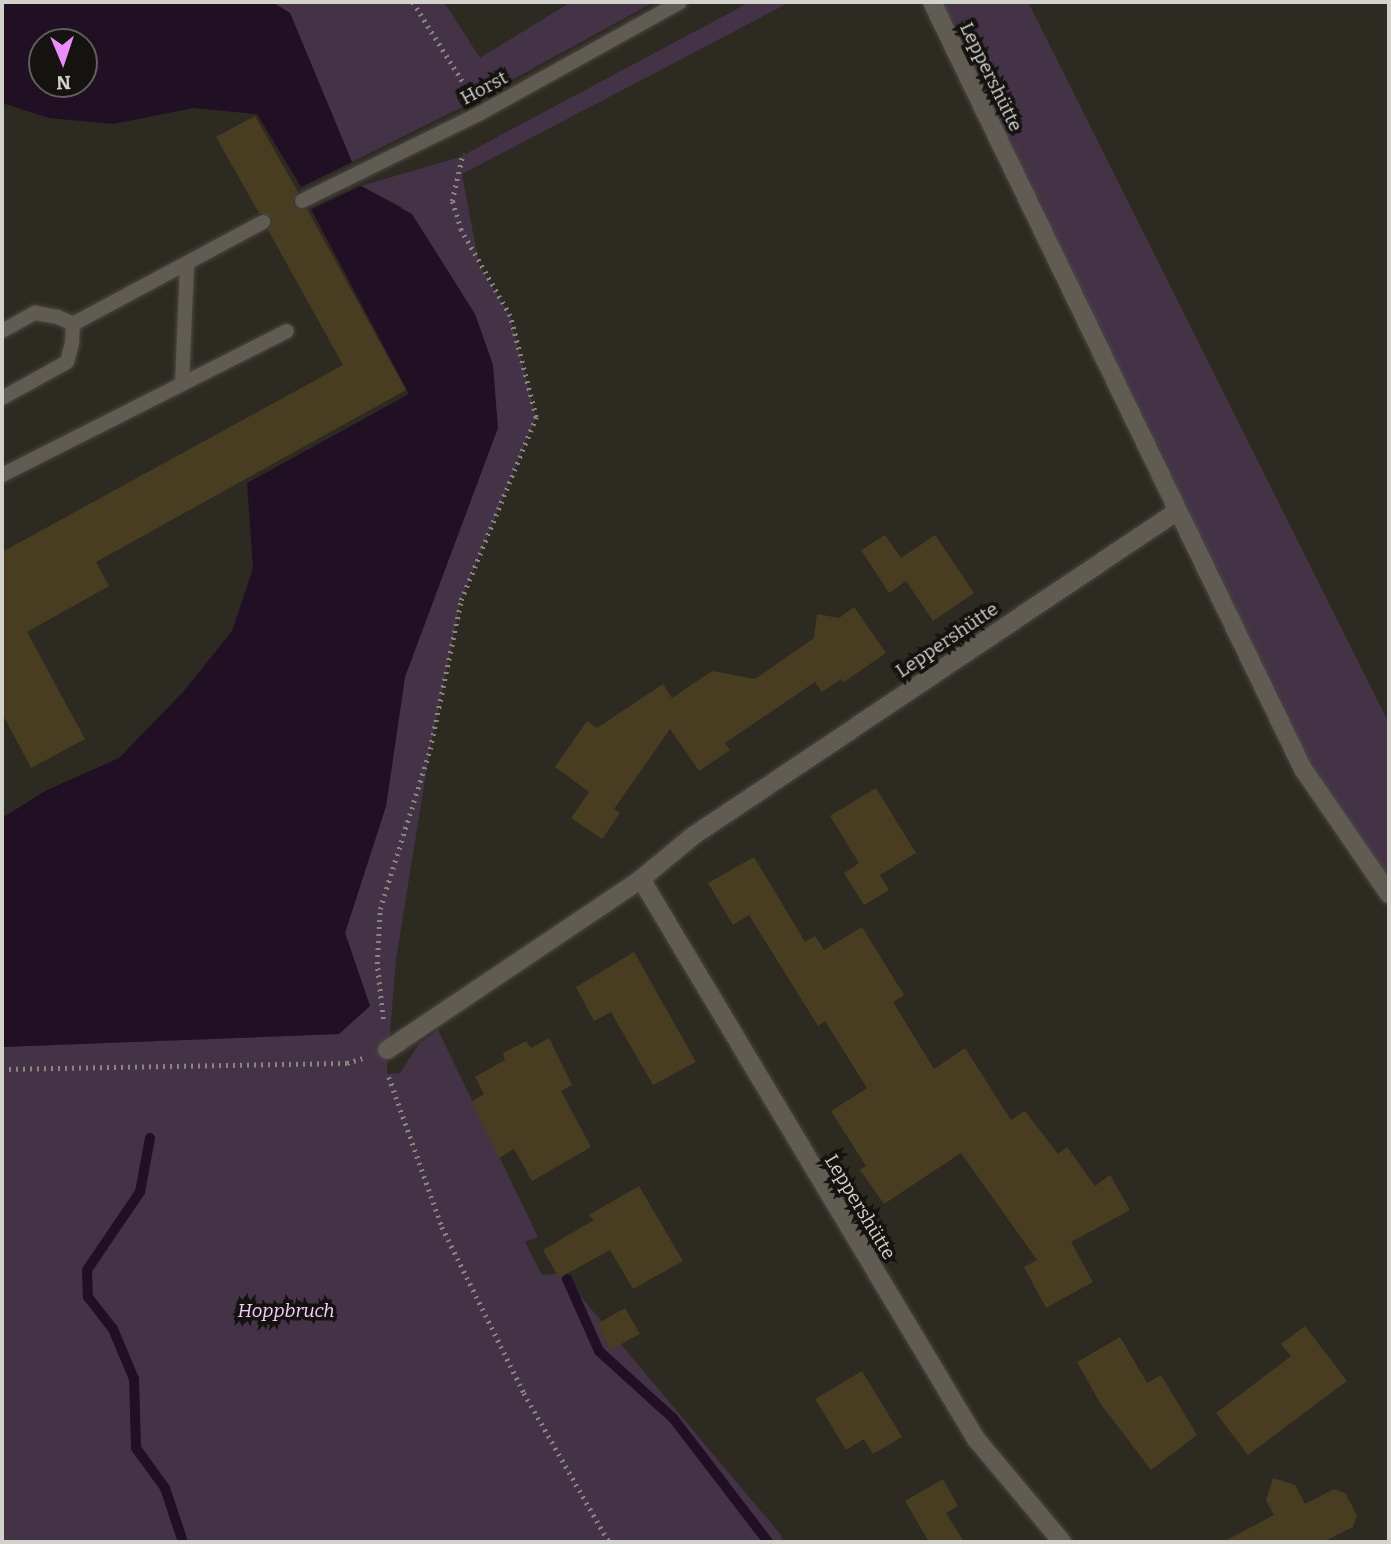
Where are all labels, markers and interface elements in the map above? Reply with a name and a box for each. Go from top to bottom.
street label: Leppershütte [955,19,1027,135]
north arrow [28,28,98,98]
street label: Horst [457,66,511,110]
text: N [56,71,71,94]
street label: Leppershütte [892,597,1002,683]
street label: Leppershütte [820,1150,900,1264]
park label: Hoppbruch [237,1300,335,1322]

